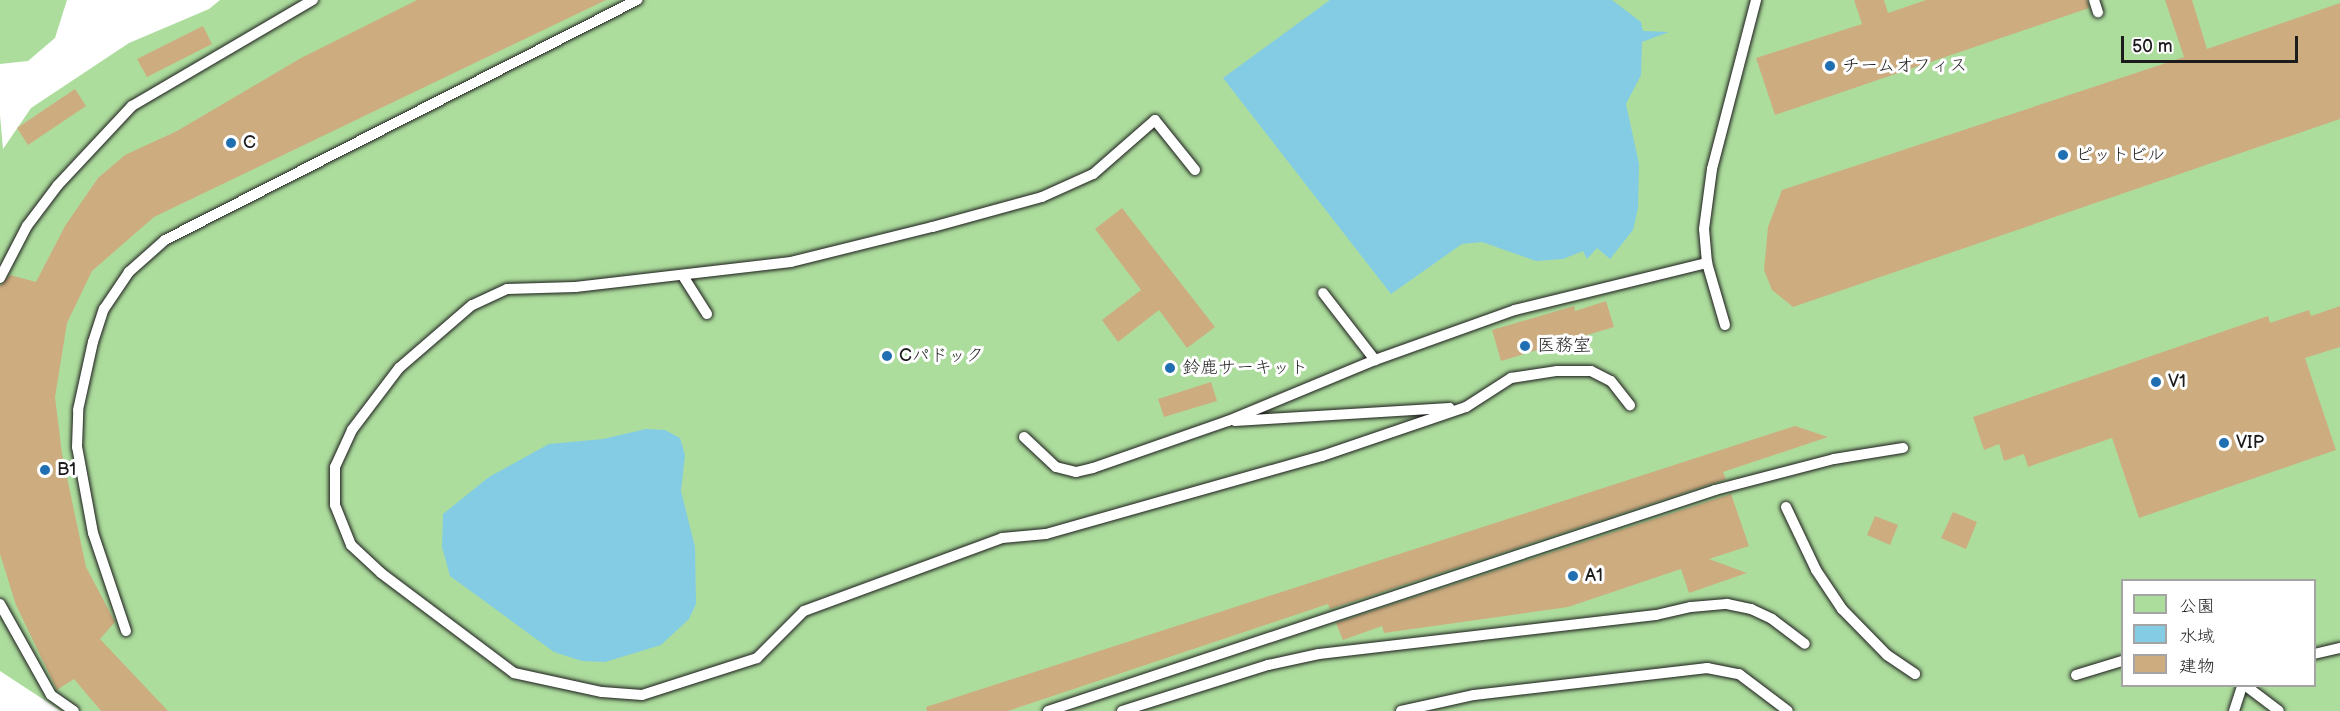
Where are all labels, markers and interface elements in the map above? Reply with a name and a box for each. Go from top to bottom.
scale bar [2124,24,2301,62]
text: 50 m [2132,36,2173,57]
place label: チームオフィス [1842,55,1968,77]
marker: チームオフィス [1823,59,1837,73]
place label: C [243,132,256,154]
marker: C [224,136,238,150]
place label: ピットビル [2075,144,2165,166]
marker: ピットビル [2056,148,2070,162]
place label: 医務室 [1537,335,1591,357]
marker: 医務室 [1518,339,1532,353]
place label: Cパドック [899,345,984,367]
marker: Cパドック [880,349,894,363]
place label: 鈴鹿サーキット [1182,357,1308,379]
marker: 鈴鹿サーキット [1163,361,1177,375]
place label: V1 [2168,371,2186,393]
marker: V1 [2149,375,2163,389]
place label: VIP [2236,432,2264,454]
marker: VIP [2217,436,2231,450]
place label: B1 [57,459,76,481]
marker: B1 [38,463,52,477]
place label: A1 [1585,565,1603,587]
marker: A1 [1566,569,1580,583]
legend [2121,579,2316,687]
text: 公園 [2179,596,2215,617]
text: 水域 [2179,626,2215,647]
text: 建物 [2179,656,2215,677]

